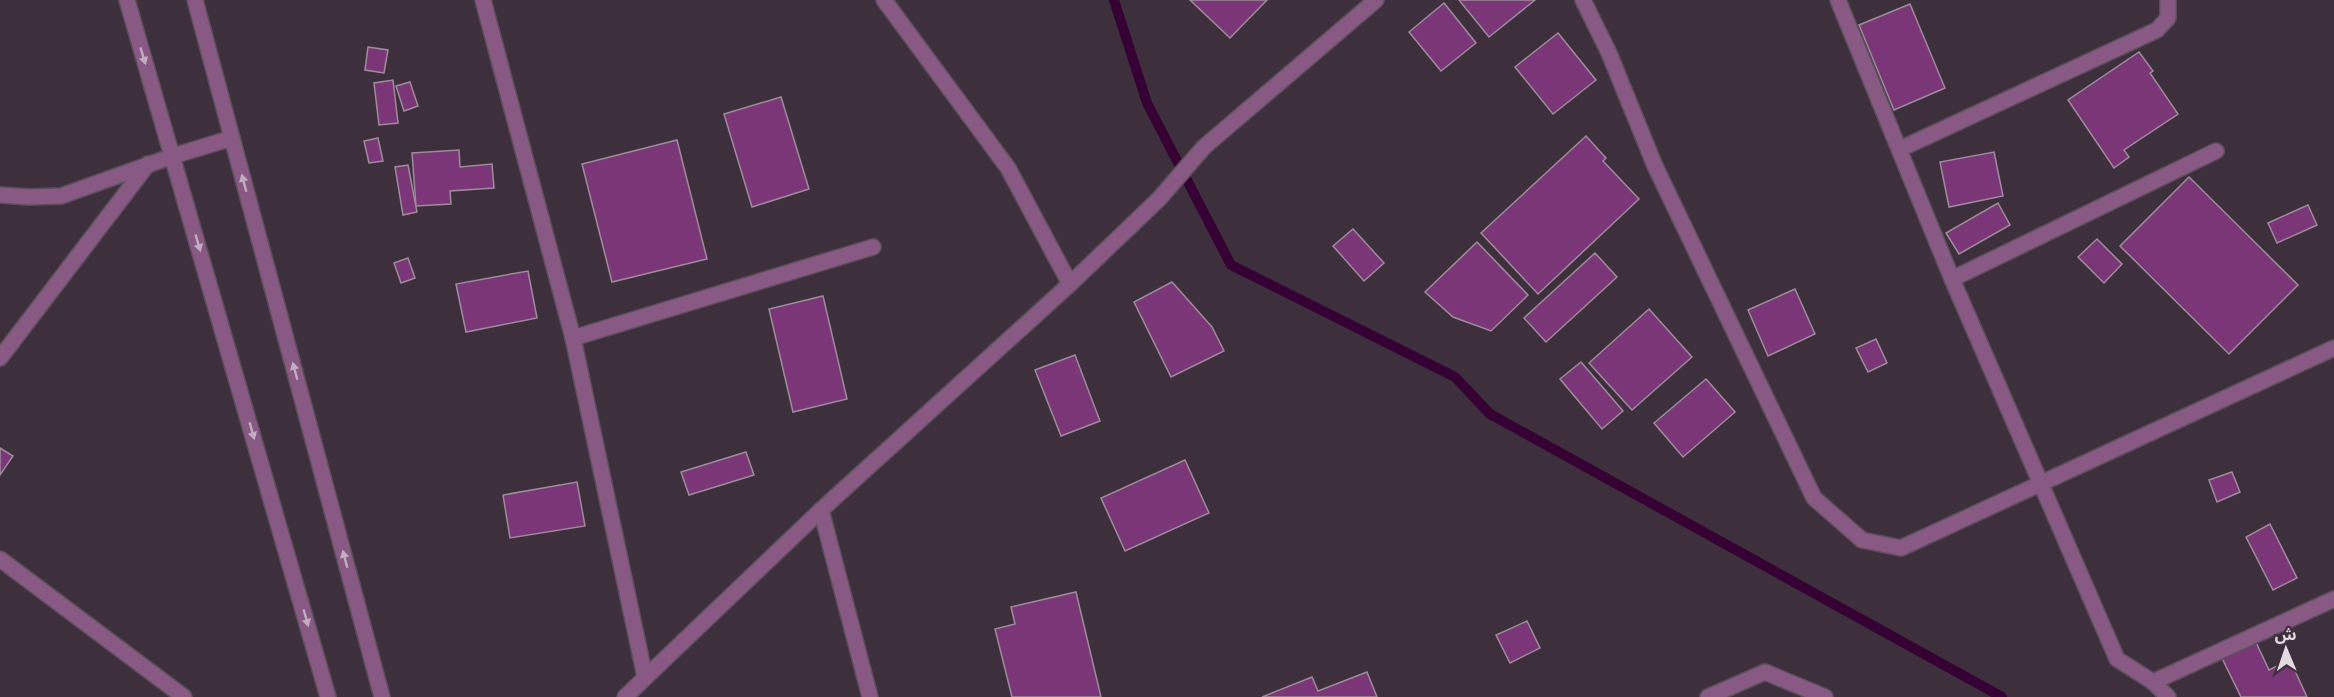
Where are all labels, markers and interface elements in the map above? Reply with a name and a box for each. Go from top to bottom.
one-way arrow [139,47,148,65]
one-way arrow [239,174,248,192]
one-way arrow [194,234,203,252]
one-way arrow [289,362,299,380]
one-way arrow [248,422,257,440]
one-way arrow [340,550,350,569]
one-way arrow [302,609,311,627]
north arrow [2256,619,2316,679]
text: ش [2274,625,2297,645]

